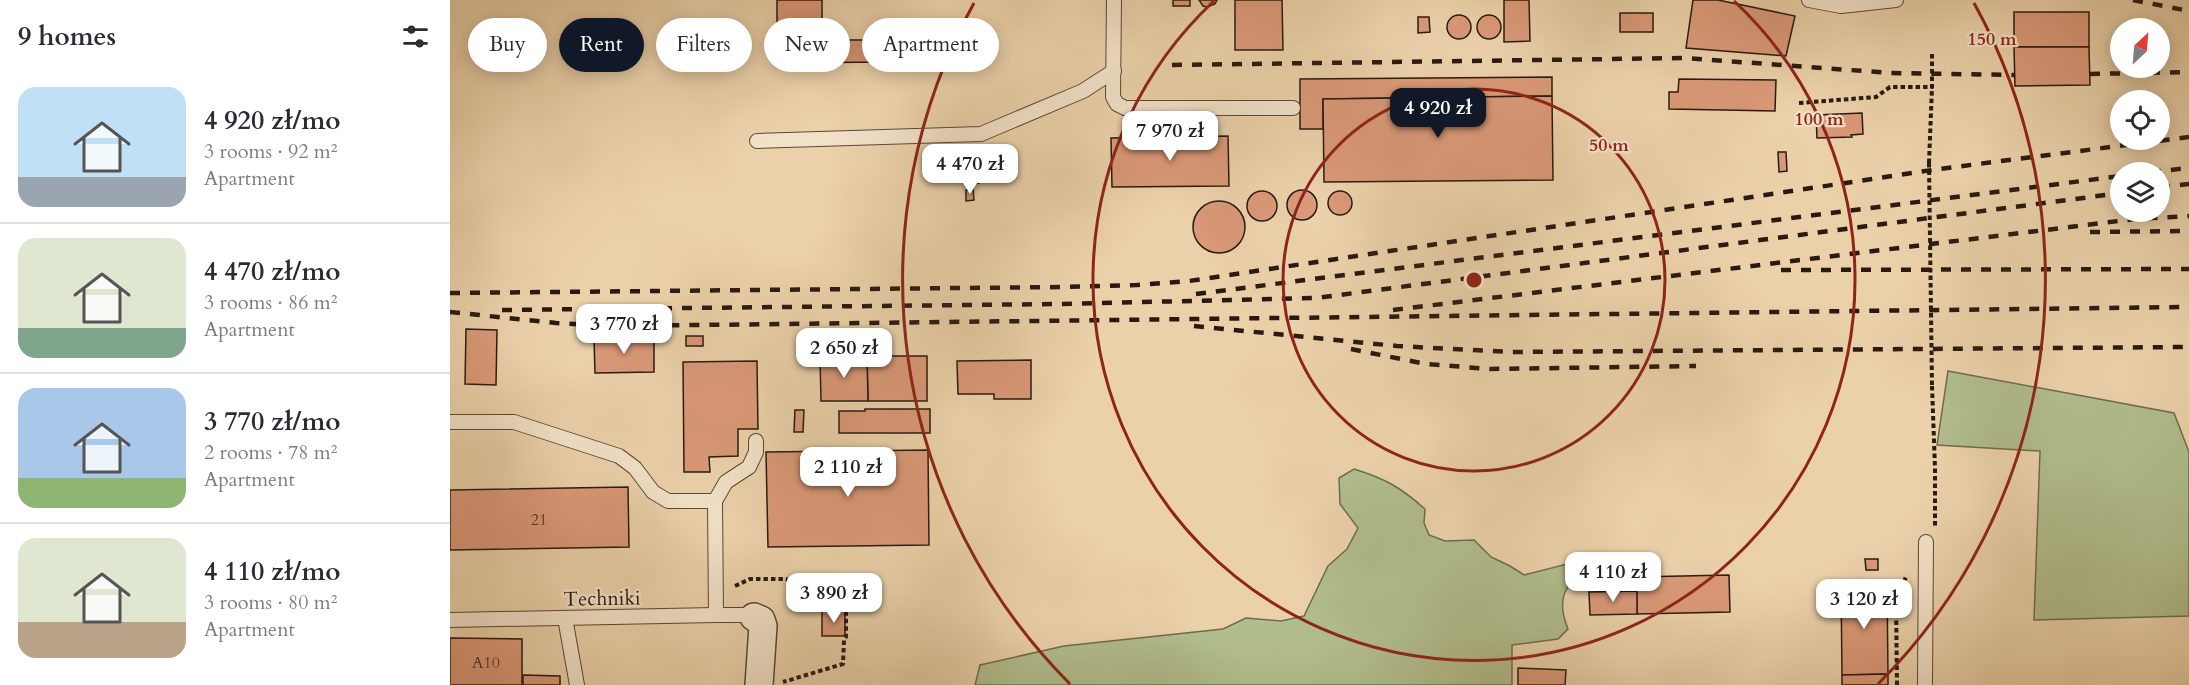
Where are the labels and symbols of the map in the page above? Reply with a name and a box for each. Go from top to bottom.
north arrow [2110,18,2170,78]
text: 150 m [1967,27,2017,52]
pin: 4 920 zł [1376,88,1500,139]
text: 100 m [1794,107,1844,132]
pin: 7 970 zł [1108,111,1232,162]
text: 50 m [1589,133,1629,158]
pin: 4 470 zł [908,144,1032,195]
centre of rings [1464,270,1484,290]
pin: 3 770 zł [562,304,686,355]
pin: 2 650 zł [782,328,906,379]
pin: 2 110 zł [786,447,910,498]
house number: 21 [531,509,547,531]
pin: 4 110 zł [1551,552,1675,603]
pin: 3 890 zł [772,573,896,624]
pin: 3 120 zł [1802,579,1926,630]
street label: Techniki [563,584,641,613]
house number: A10 [472,652,500,674]

